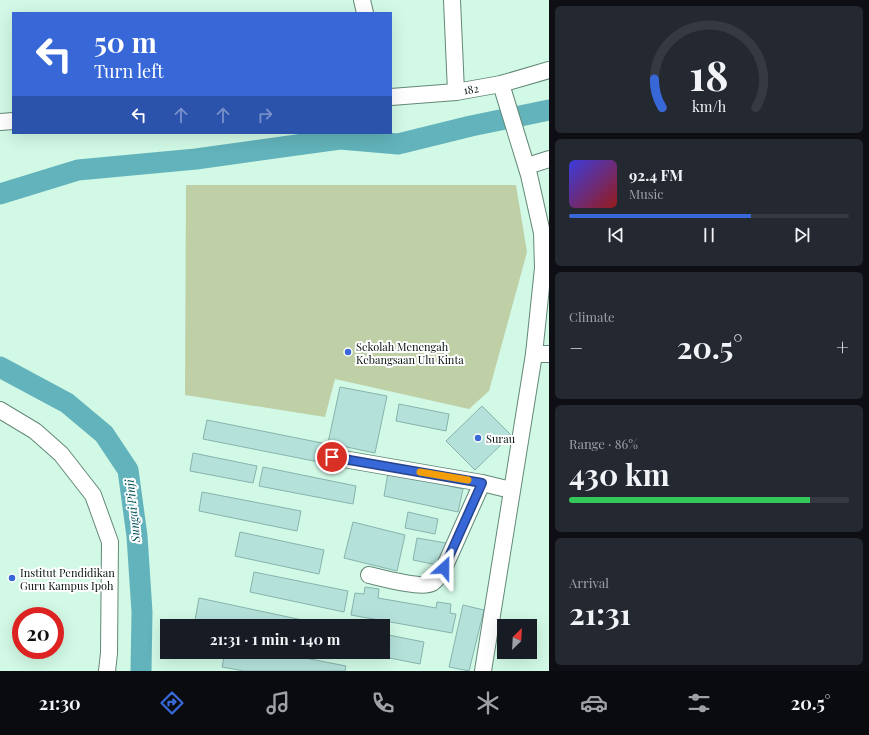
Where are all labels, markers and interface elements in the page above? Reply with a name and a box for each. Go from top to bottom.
text: 50 m [94,23,157,60]
icon: left [28,28,80,80]
text: 18 [689,45,729,100]
text: Turn left [94,59,164,83]
street label: 182 [462,80,480,98]
text: km/h [692,96,727,115]
icon: left [128,104,150,126]
icon: ahead [170,104,192,126]
icon: ahead [212,104,234,126]
icon: right [254,104,276,126]
text: 92.4 FM [629,165,683,185]
text: Music [629,185,664,202]
icon: previous [605,224,627,246]
icon: pause [698,224,720,246]
icon: next [791,224,813,246]
text: Climate [569,308,615,325]
text: 20.5° [677,327,743,367]
text: − [569,332,583,362]
text: + [836,332,849,362]
place label: Sekolah Menengah Kebangsaan Ulu Kinta [356,339,464,367]
marker: Sekolah Menengah Kebangsaan Ulu Kinta [343,347,353,357]
place label: Surau [486,431,516,446]
marker: Surau [473,433,483,443]
text: Range · 86% [569,435,638,452]
pin [315,440,349,474]
icon: arrive [321,446,343,468]
text: 430 km [569,454,670,494]
water label: Sungai Pinji [121,478,143,544]
position arrow [423,547,465,589]
place label: Institut Pendidikan Guru Kampus Ipoh [20,565,115,593]
marker: Institut Pendidikan Guru Kampus Ipoh [7,573,17,583]
text: Arrival [569,574,609,591]
text: 21:31 [569,593,631,633]
speed limit sign: 20 [12,607,64,659]
north arrow [497,619,537,659]
map controls [497,619,537,659]
text: 21:31 · 1 min · 140 m [210,629,340,649]
icon: directions [158,689,186,717]
icon: music [264,689,292,717]
icon: phone [369,689,397,717]
icon: climate [474,689,502,717]
icon: car [580,689,608,717]
icon: filters [685,689,713,717]
text: 21:30 [39,691,81,715]
text: 20.5° [791,691,830,715]

